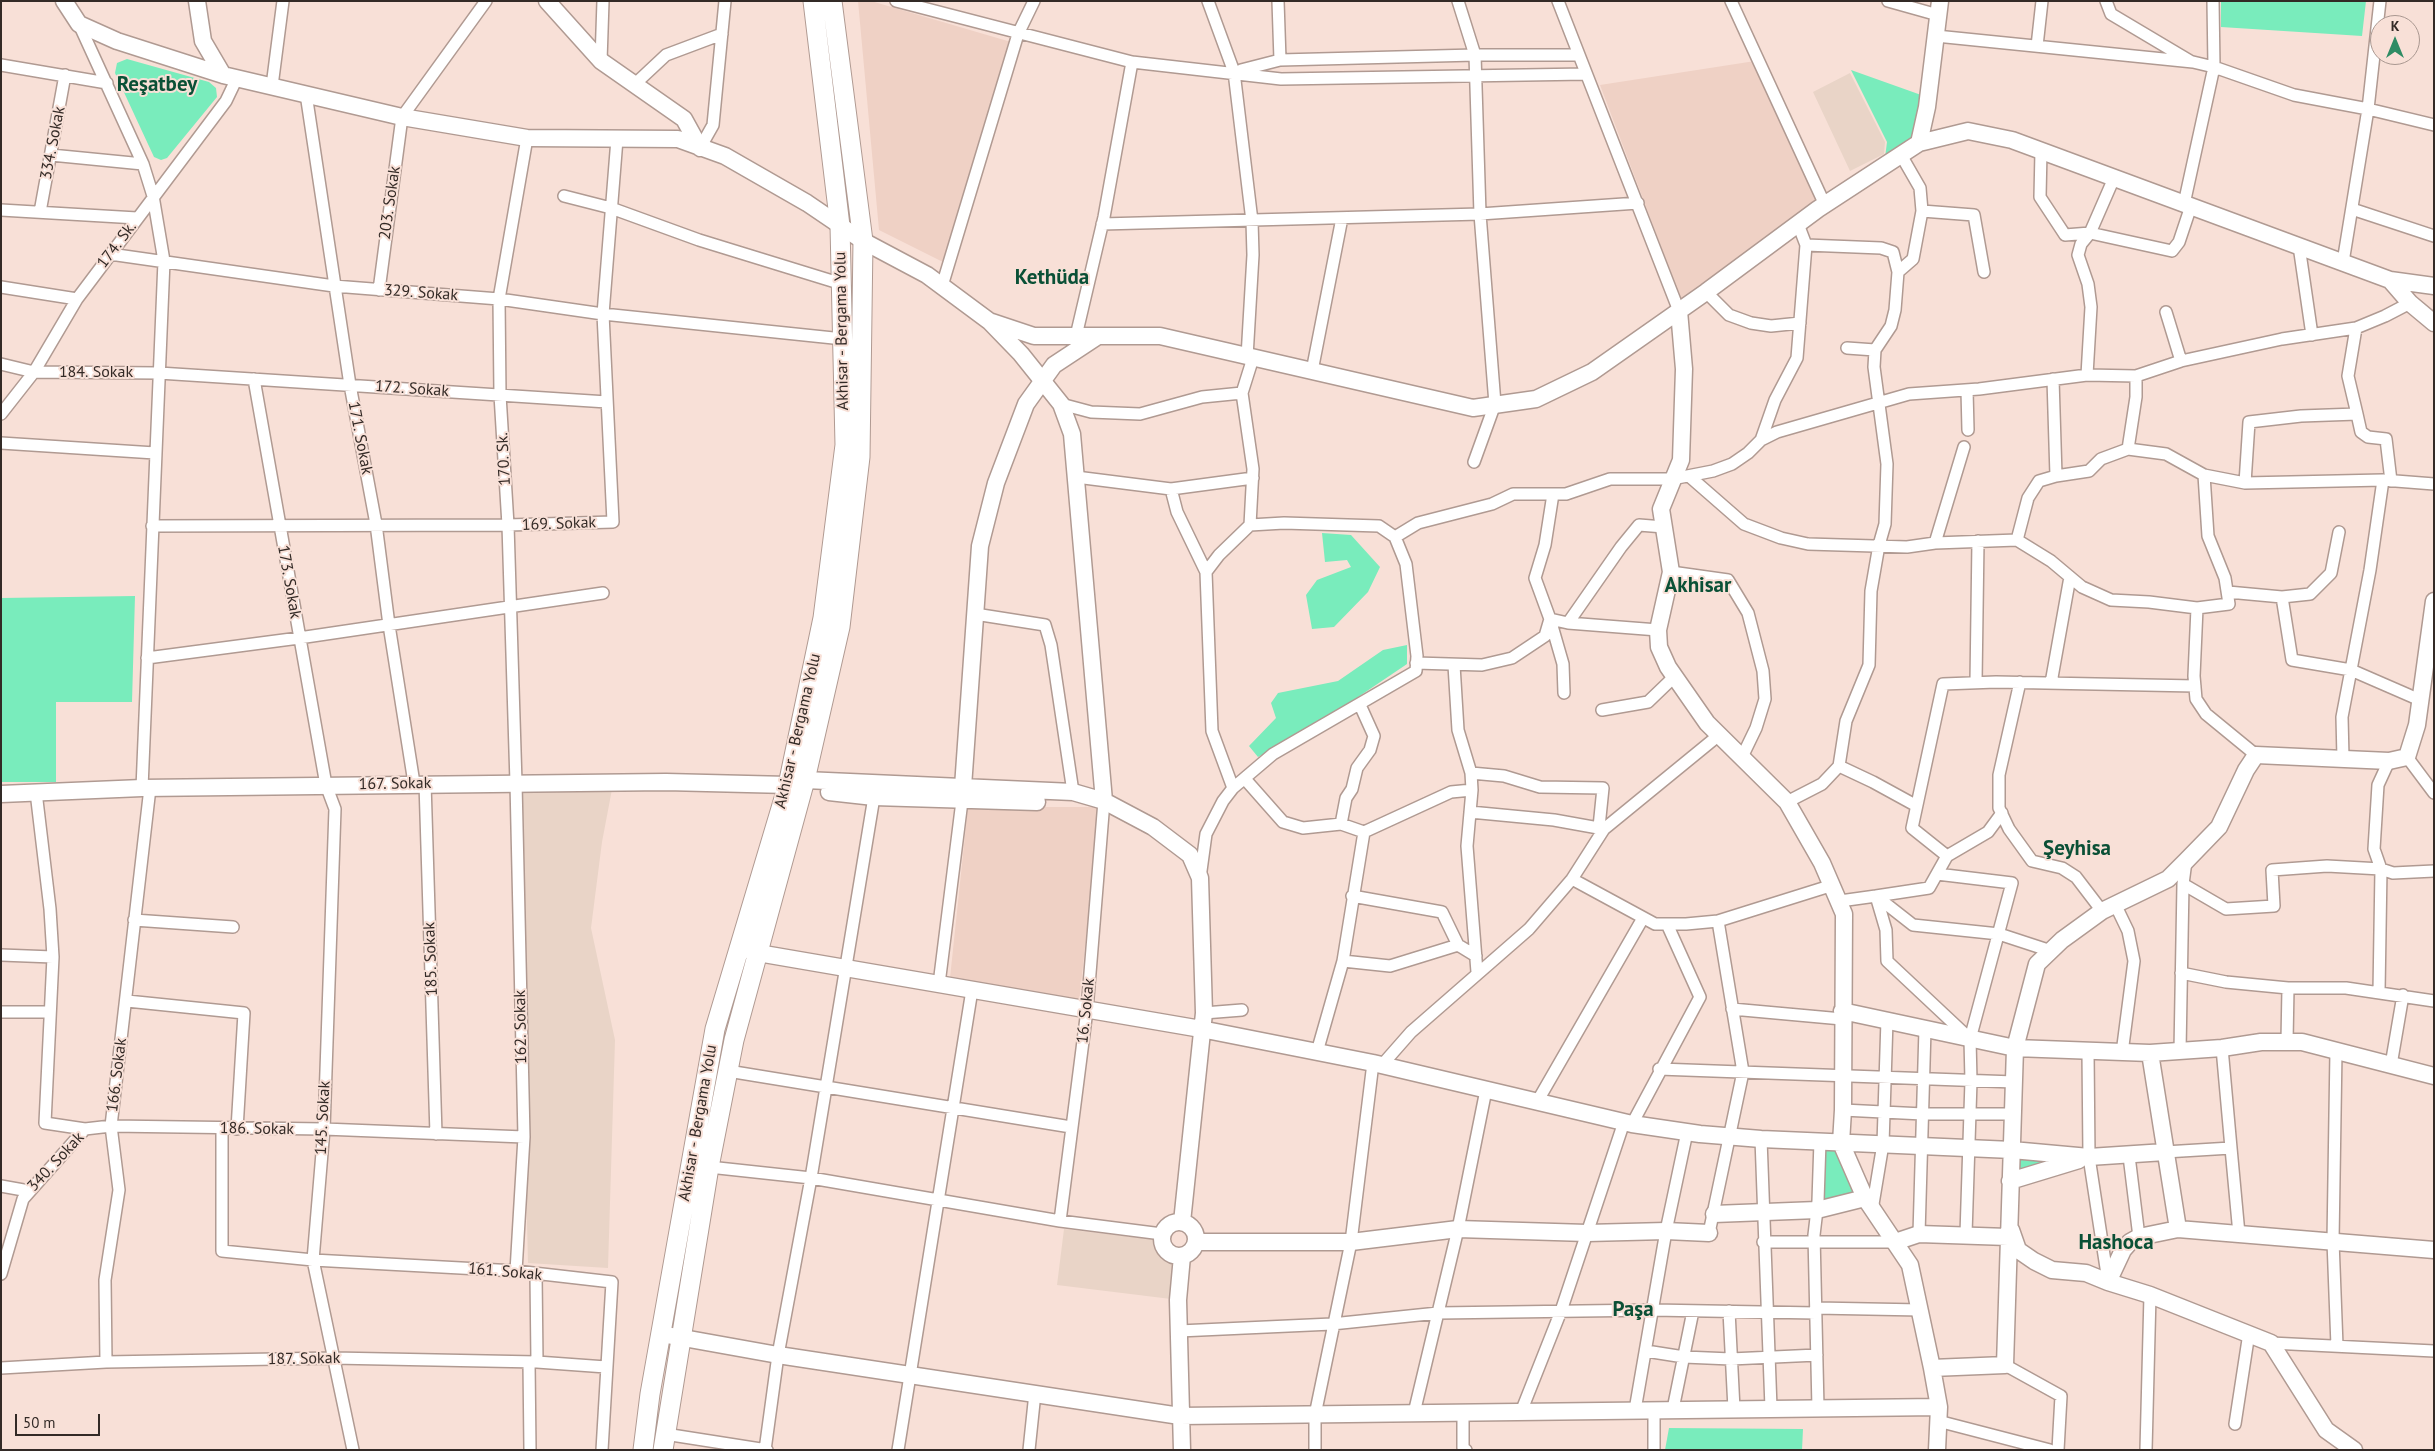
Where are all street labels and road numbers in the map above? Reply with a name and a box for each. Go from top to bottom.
street label: 334. Sokak [36,105,70,181]
street label: 203. Sokak [375,165,405,241]
street label: 174. Sk. [93,218,141,272]
street label: Akhisar - Bergama Yolu [831,252,853,410]
street label: 329. Sokak [383,281,459,305]
street label: 184. Sokak [59,362,133,382]
street label: 172. Sokak [374,377,450,401]
street label: 171. Sokak [343,400,377,476]
street label: 170. Sk. [493,432,515,486]
street label: 169. Sokak [522,513,596,535]
street label: 173. Sokak [273,544,305,620]
street label: Akhisar - Bergama Yolu [771,652,825,810]
street label: 167. Sokak [359,774,431,794]
street label: 185. Sokak [420,922,442,996]
street label: 16. Sokak [1073,977,1099,1045]
street label: 162. Sokak [511,990,531,1064]
street label: 166. Sokak [103,1037,131,1113]
street label: Akhisar - Bergama Yolu [675,1043,721,1203]
street label: 145. Sokak [311,1080,335,1156]
street label: 186. Sokak [220,1119,294,1139]
street label: 340. Sokak [24,1128,88,1196]
street label: 161. Sokak [467,1259,543,1285]
street label: 187. Sokak [268,1349,340,1369]

